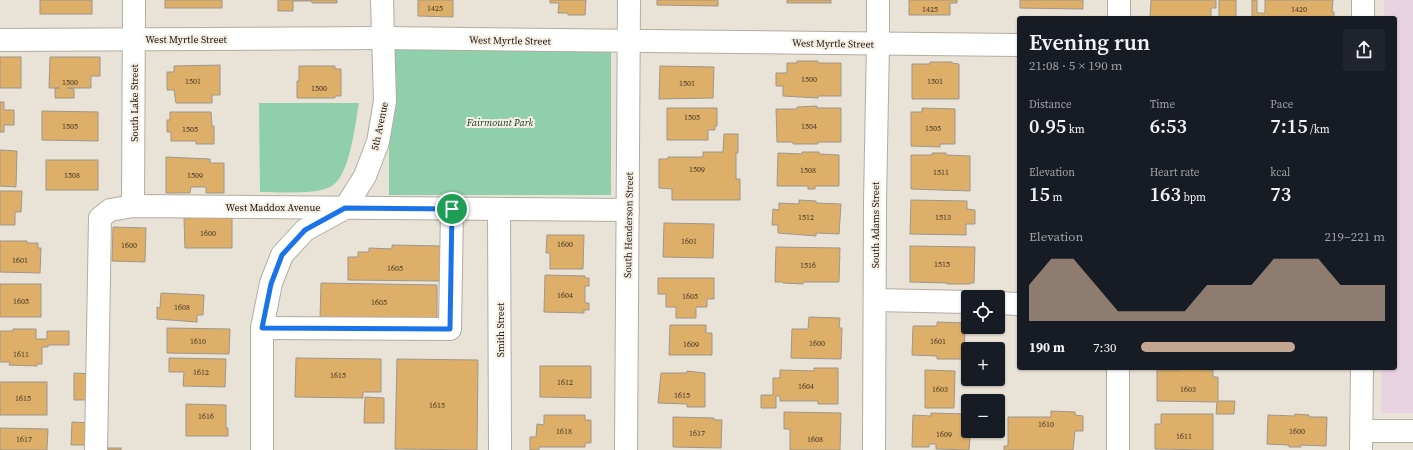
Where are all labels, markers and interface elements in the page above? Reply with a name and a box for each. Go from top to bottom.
house number: 1425 [427,3,443,14]
house number: 1425 [922,4,938,15]
house number: 1420 [1291,4,1307,15]
text: Evening run [1029,27,1150,57]
button: share [1343,29,1385,71]
street label: West Myrtle Street [145,33,228,46]
street label: West Myrtle Street [469,33,552,48]
street label: West Myrtle Street [792,36,875,51]
text: 21:08 · 5 × 190 m [1029,57,1123,74]
street label: South Lake Street [128,63,141,142]
house number: 1500 [801,74,817,85]
house number: 1501 [185,76,201,87]
house number: 1501 [927,76,943,87]
house number: 1500 [62,77,78,88]
house number: 1501 [679,78,695,89]
house number: 1500 [311,83,327,94]
text: Distance [1029,97,1072,112]
text: Time [1150,97,1175,112]
text: Pace [1270,97,1293,112]
street label: 5th Avenue [368,101,391,152]
house number: 1505 [684,112,700,123]
text: 0.95 [1029,112,1066,140]
text: 6:53 [1150,112,1187,140]
text: 7:15 [1270,112,1308,140]
park label: Fairmount Park [466,116,534,129]
house number: 1505 [62,121,78,132]
house number: 1504 [801,121,817,132]
text: km [1066,122,1085,137]
text: /km [1308,122,1330,137]
house number: 1505 [925,123,941,134]
house number: 1505 [182,124,198,135]
house number: 1509 [689,164,705,175]
house number: 1508 [800,165,816,176]
text: Elevation [1029,165,1075,180]
text: Heart rate [1150,165,1199,180]
text: kcal [1270,165,1290,180]
house number: 1511 [933,167,949,178]
house number: 1508 [64,170,80,181]
house number: 1509 [187,170,203,181]
street label: South Henderson Street [621,171,636,278]
text: 15 [1029,180,1050,208]
text: 163 [1150,180,1181,208]
text: 73 [1270,180,1291,208]
street label: South Adams Street [869,181,882,268]
text: m [1050,190,1062,205]
text: bpm [1181,190,1206,205]
pin [435,192,469,226]
icon: arrive [441,198,463,220]
street label: West Maddox Avenue [226,201,320,214]
house number: 1512 [798,212,814,223]
house number: 1513 [935,212,951,223]
house number: 1600 [200,228,216,239]
text: Elevation [1029,228,1083,245]
text: 219–221 m [1325,228,1385,245]
house number: 1601 [681,236,697,247]
house number: 1600 [557,239,573,250]
house number: 1600 [121,240,137,251]
house number: 1601 [12,255,28,266]
house number: 1515 [934,259,950,270]
house number: 1516 [800,260,816,271]
house number: 1605 [387,263,403,274]
house number: 1604 [557,290,573,301]
map controls [961,290,1005,438]
button: locate [961,290,1005,334]
house number: 1605 [682,291,698,302]
house number: 1605 [13,296,29,307]
house number: 1605 [371,297,387,308]
house number: 1608 [174,302,190,313]
street label: Smith Street [494,302,507,357]
house number: 1610 [190,336,206,347]
house number: 1601 [930,336,946,347]
house number: 1600 [809,338,825,349]
house number: 1609 [683,339,699,350]
text: 190 m [1029,339,1065,356]
text: 7:30 [1093,339,1116,356]
button: + [961,342,1005,386]
house number: 1611 [13,349,29,360]
house number: 1612 [193,367,209,378]
house number: 1615 [330,370,346,381]
house number: 1612 [557,377,573,388]
house number: 1604 [798,381,814,392]
house number: 1603 [932,384,948,395]
house number: 1603 [1180,384,1196,395]
house number: 1615 [674,390,690,401]
house number: 1615 [15,393,31,404]
button: − [961,394,1005,438]
house number: 1615 [429,400,445,411]
house number: 1616 [198,411,214,422]
house number: 1610 [1038,419,1054,430]
house number: 1618 [556,426,572,437]
house number: 1600 [1289,426,1305,437]
house number: 1617 [689,428,705,439]
house number: 1609 [936,429,952,440]
house number: 1611 [1176,431,1192,442]
house number: 1617 [16,434,32,445]
house number: 1608 [807,434,823,445]

